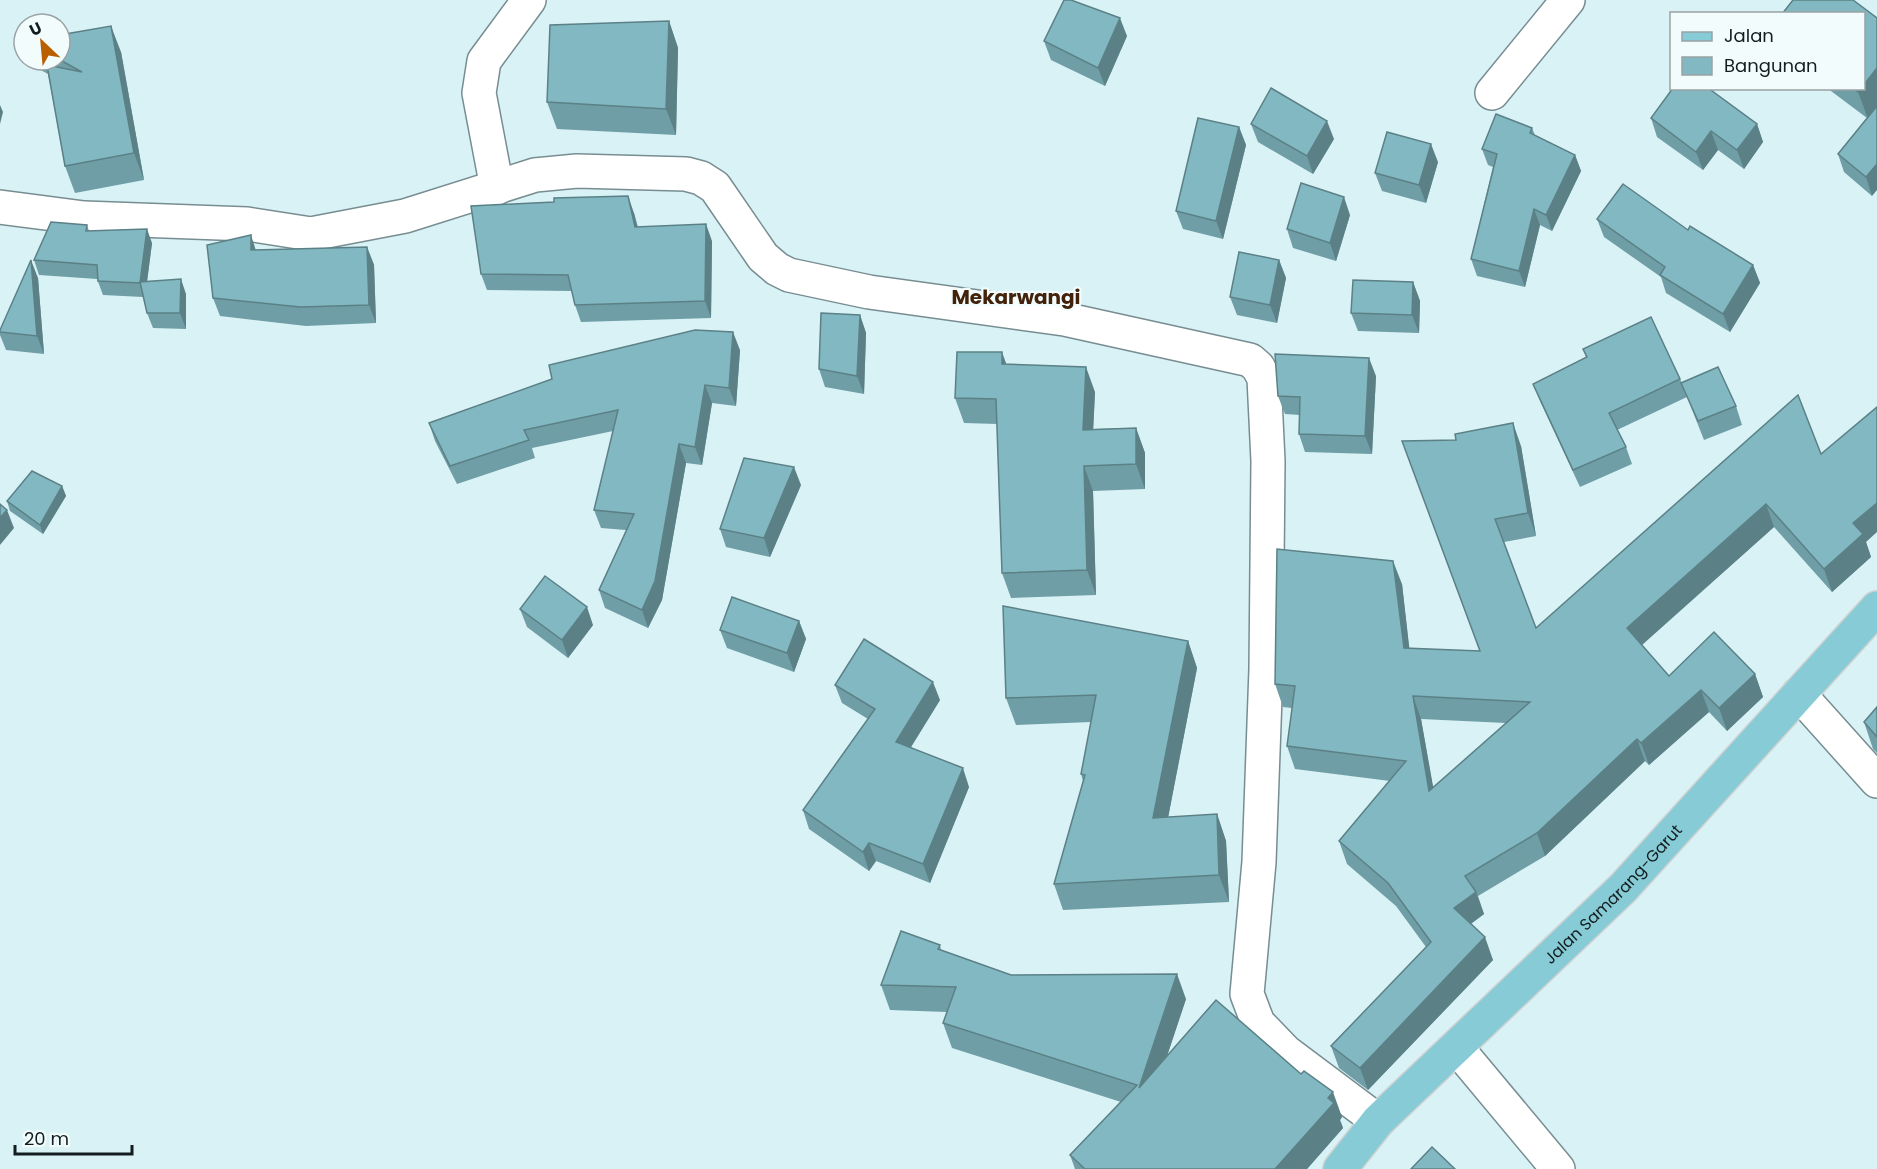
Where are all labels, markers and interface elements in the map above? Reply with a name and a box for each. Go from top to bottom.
north arrow [12,12,72,72]
legend [1670,12,1865,90]
text: U [26,16,46,42]
text: Jalan [1724,23,1774,48]
text: Bangunan [1724,53,1818,78]
district label: Mekarwangi [951,283,1081,311]
street label: Jalan Samarang-Garut [1539,819,1688,969]
scale bar [15,1118,132,1156]
text: 20 m [24,1126,69,1151]

